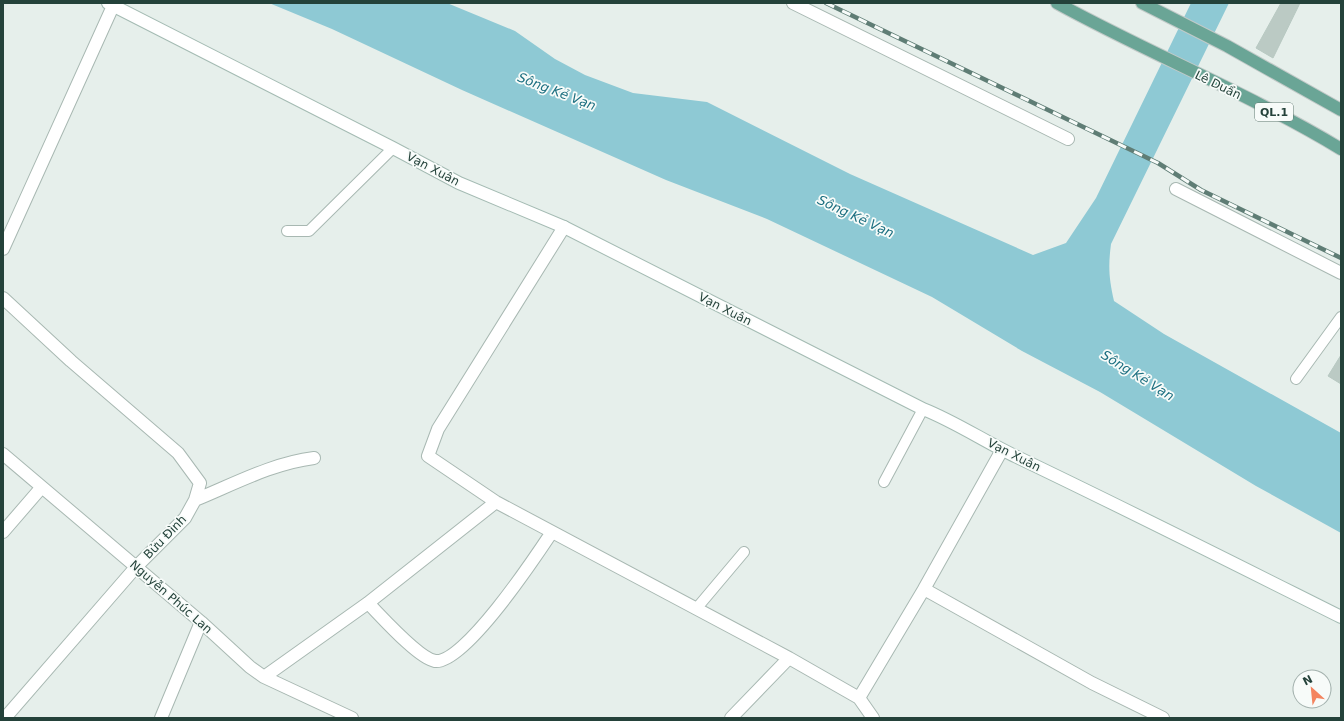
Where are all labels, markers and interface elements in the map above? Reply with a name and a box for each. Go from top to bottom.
street label: Lê Duẩn [1193,68,1243,102]
water label: Sông Kẻ Vạn [516,70,598,113]
road number: QL.1 [1255,103,1293,121]
street label: Vạn Xuân [404,149,462,189]
water label: Sông Kẻ Vạn [815,192,896,241]
street label: Vạn Xuân [696,290,754,328]
water label: Sông Kẻ Vạn [1099,347,1177,404]
street label: Vạn Xuân [985,436,1043,474]
street label: Bửu Đình [141,512,189,562]
street label: Nguyễn Phúc Lan [127,557,215,637]
north arrow [1292,669,1332,709]
text: N [1301,673,1315,688]

